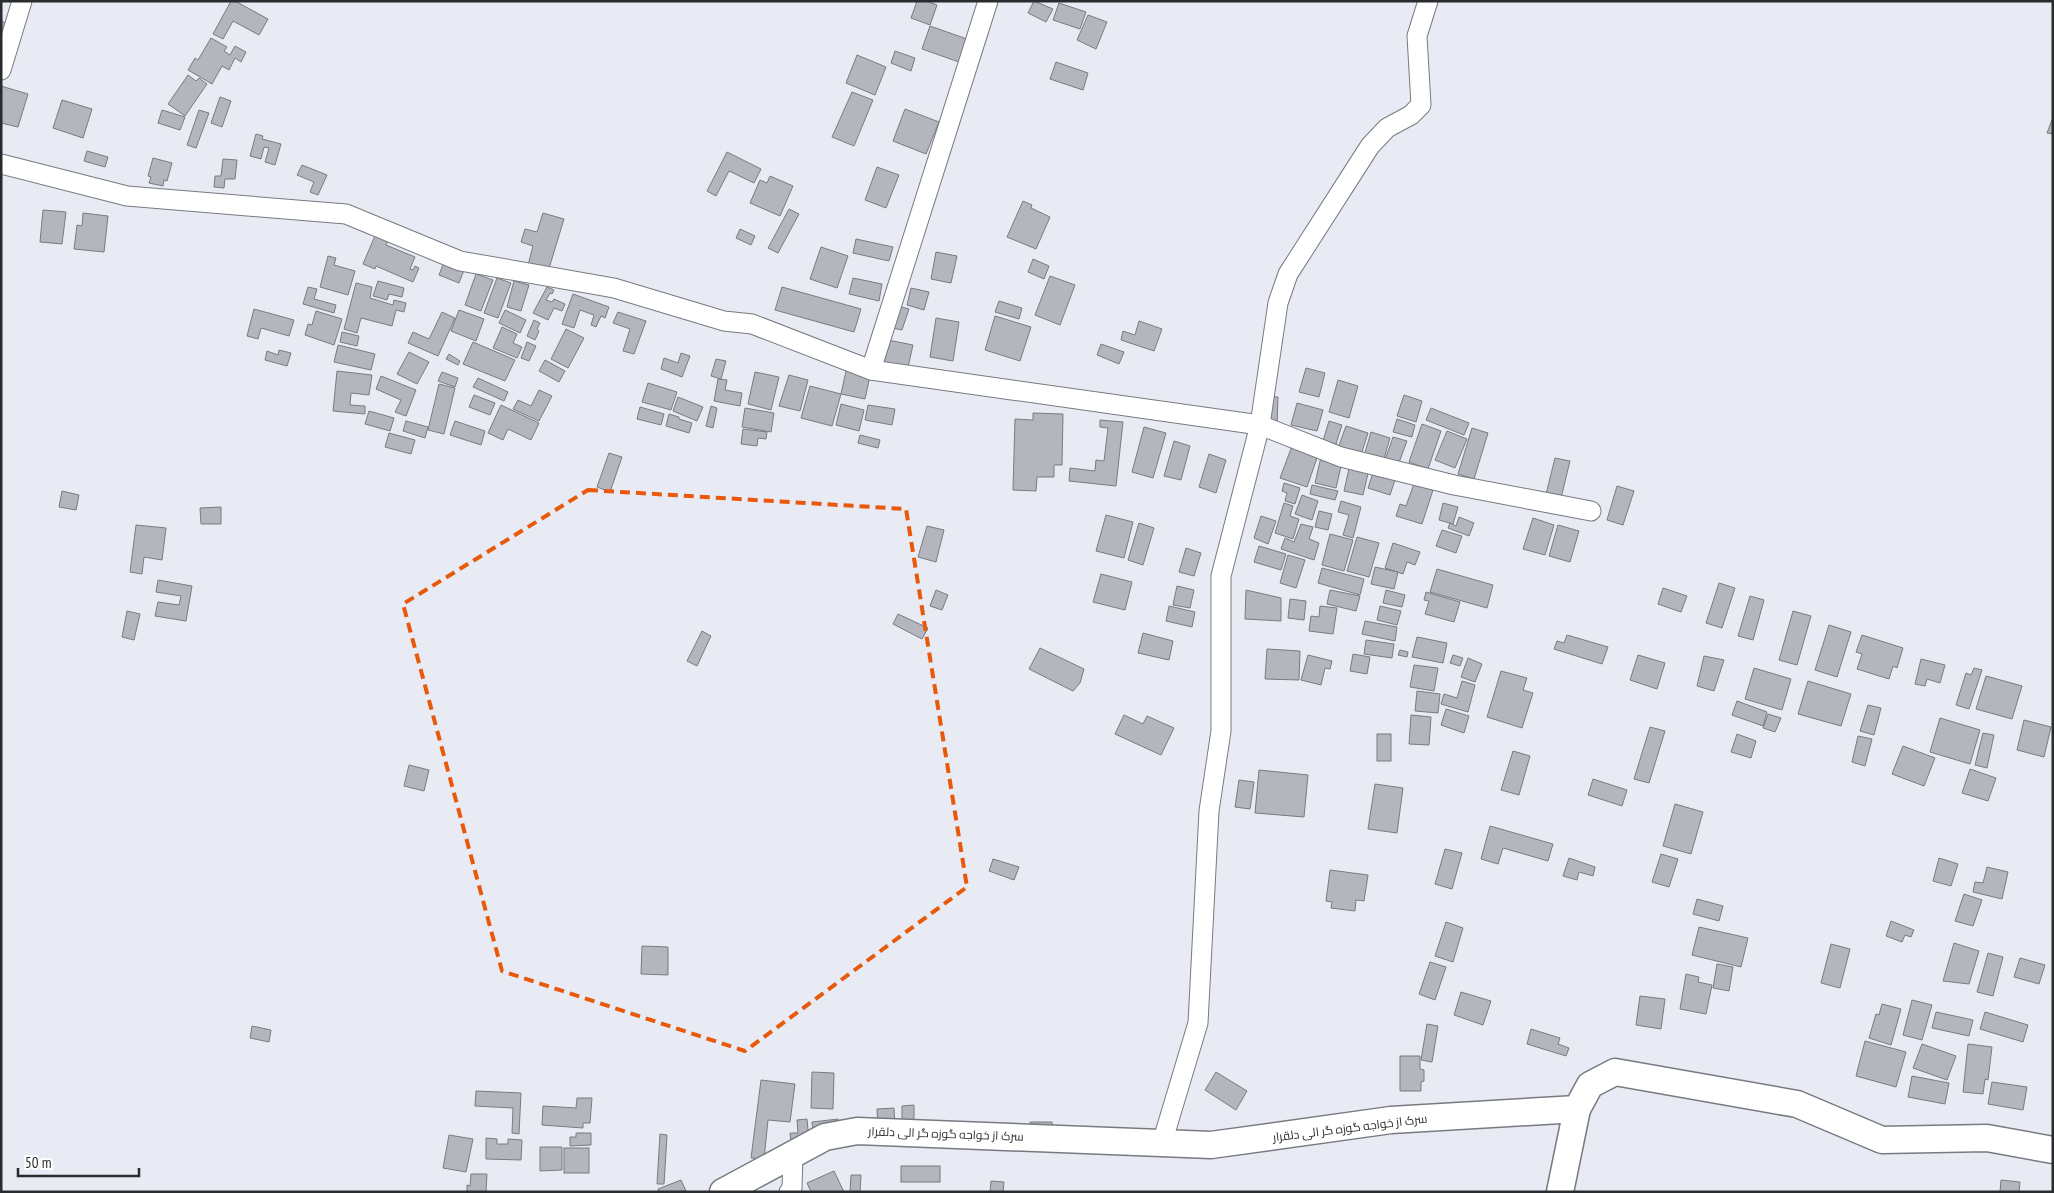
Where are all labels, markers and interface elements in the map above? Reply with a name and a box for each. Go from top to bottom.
street label: سرک از خواجه گوزه گر الی دلقرار [1271,1111,1428,1145]
street label: سرک از خواجه گوزه گر الی دلقرار [867,1123,1024,1144]
scale bar [18,1146,139,1178]
text: 50 m [25,1153,51,1172]

